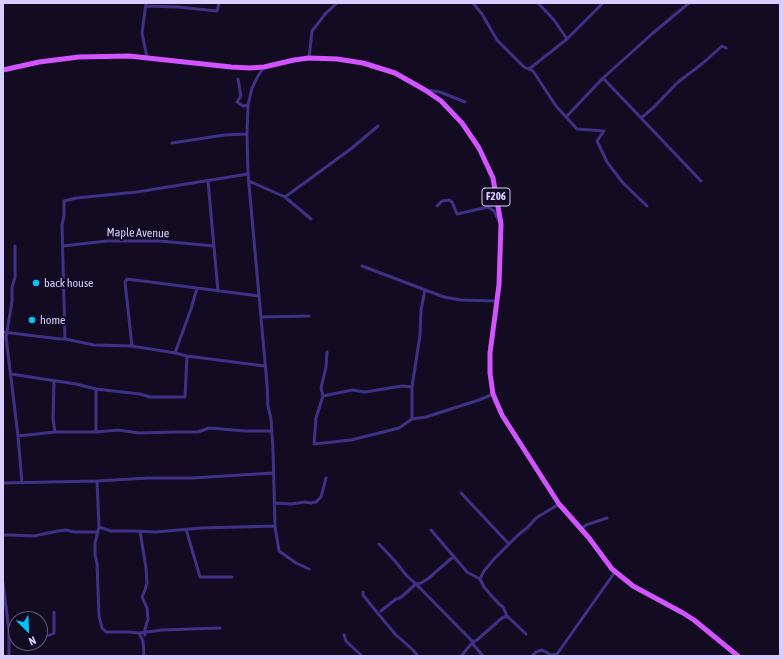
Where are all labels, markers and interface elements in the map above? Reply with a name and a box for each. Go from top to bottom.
road number: F206 [482,188,510,206]
street label: Maple Avenue [107,225,169,241]
place label: back house [44,276,94,290]
marker: back house [31,278,41,288]
place label: home [40,313,66,327]
marker: home [27,315,37,325]
north arrow [8,611,48,651]
text: N [27,634,38,648]

